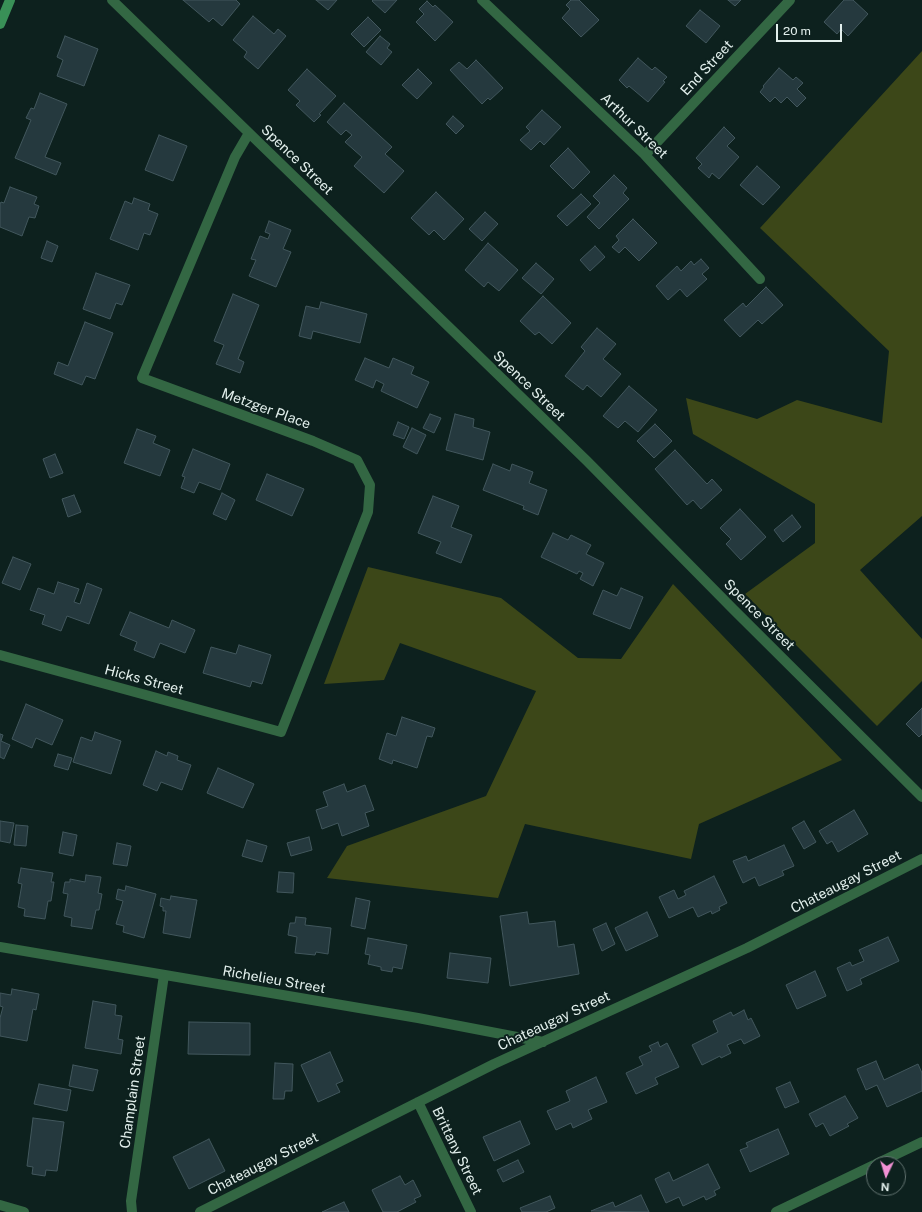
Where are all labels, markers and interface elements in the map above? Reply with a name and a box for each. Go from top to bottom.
scale bar [778,16,844,42]
text: 20 m [783,24,811,38]
street label: End Street [677,37,737,99]
street label: Arthur Street [597,90,671,162]
street label: Spence Street [258,121,336,199]
street label: Spence Street [490,347,568,425]
street label: Metzger Place [219,385,313,433]
street label: Spence Street [720,576,798,654]
street label: Hicks Street [103,661,185,699]
street label: Chateaugay Street [788,847,904,917]
street label: Richelieu Street [221,963,327,997]
street label: Chateaugay Street [495,988,613,1054]
street label: Champlain Street [117,1035,149,1149]
street label: Brittany Street [428,1104,486,1198]
street label: Chateaugay Street [205,1129,321,1199]
north arrow [866,1156,906,1196]
text: N [881,1181,890,1193]

